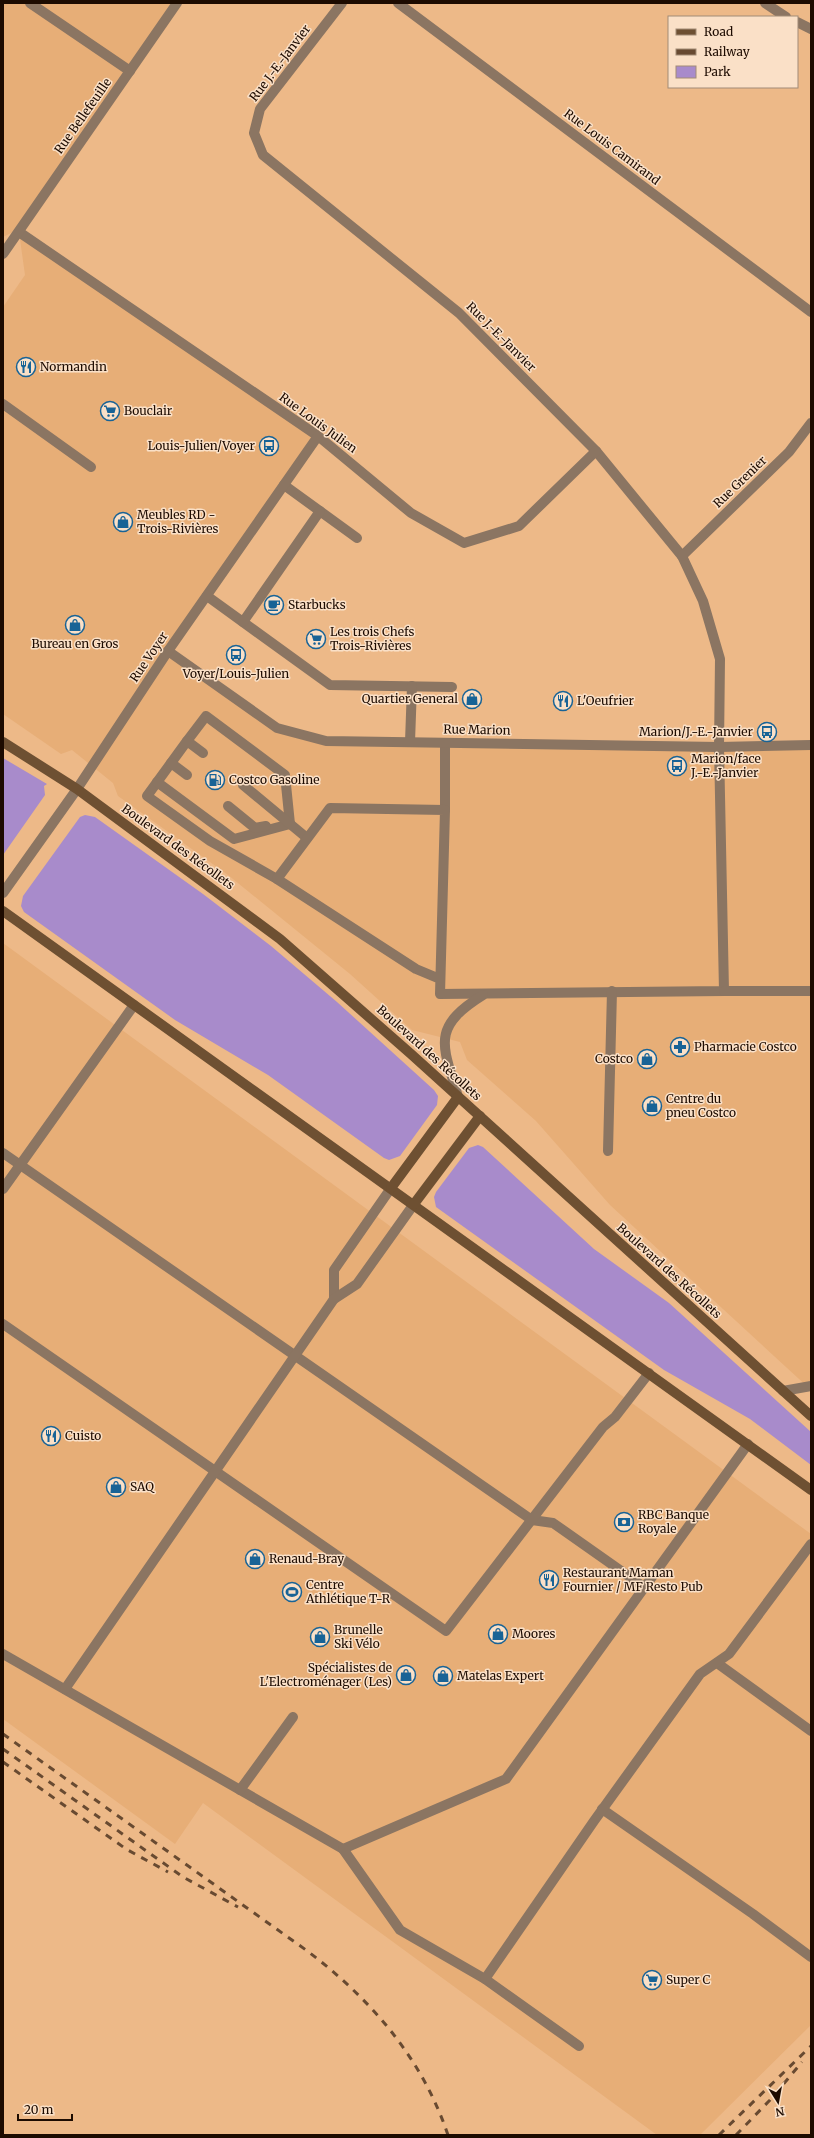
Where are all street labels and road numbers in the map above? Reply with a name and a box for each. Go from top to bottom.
street label: Rue J.-E.-Janvier [246,21,314,104]
street label: Rue Bellefeuille [51,75,114,156]
street label: Rue Louis Camirand [561,106,663,188]
street label: Rue J.-E.-Janvier [463,299,540,375]
street label: Rue Louis Julien [276,389,360,456]
street label: Rue Grenier [710,452,770,511]
street label: Rue Voyer [126,628,171,685]
street label: Rue Marion [443,721,511,738]
street label: Boulevard des Récollets [119,801,238,893]
street label: Boulevard des Récollets [374,1002,485,1104]
street label: Boulevard des Récollets [614,1220,725,1322]

